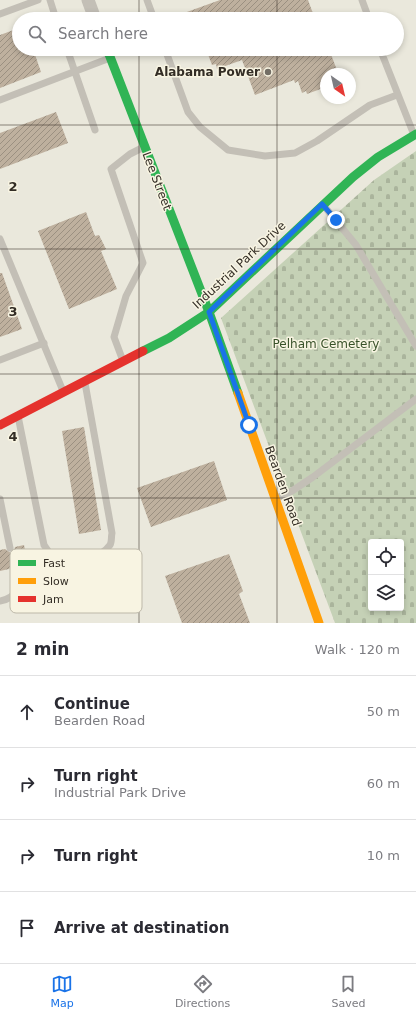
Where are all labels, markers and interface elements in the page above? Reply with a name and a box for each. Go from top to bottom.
search box [12,12,404,56]
icon: search [26,23,48,45]
text: Search here [58,25,148,43]
place label: Alabama Power [155,65,260,79]
marker: Alabama Power [263,67,273,77]
north arrow [320,68,356,104]
street label: Lee Street [139,150,175,212]
text: 2 [8,179,18,194]
route end [327,211,345,229]
street label: Industrial Park Drive [190,218,288,312]
text: 3 [8,304,18,319]
park label: Pelham Cemetery [273,337,379,351]
route start [240,416,258,434]
text: 4 [8,429,18,444]
street label: Bearden Road [262,444,304,528]
map controls [368,539,404,611]
button: locate [368,539,404,575]
legend [10,549,142,613]
text: Fast [43,557,66,570]
text: Slow [43,575,69,588]
button: layers [368,575,404,611]
text: Jam [42,593,64,606]
text: 2 min [16,639,69,659]
text: Walk · 120 m [315,642,400,657]
text: Continue [54,695,130,713]
icon: ahead [16,701,38,723]
text: 50 m [367,704,400,719]
text: Bearden Road [54,713,145,728]
text: Turn right [54,767,138,785]
icon: right [16,773,38,795]
text: 60 m [367,776,400,791]
text: Industrial Park Drive [54,785,186,800]
icon: right [16,845,38,867]
text: Turn right [54,847,138,865]
text: 10 m [367,848,400,863]
icon: arrive [16,917,38,939]
text: Arrive at destination [54,919,229,937]
tab: Map [51,973,74,1010]
tab: Directions [175,973,230,1010]
tab: Saved [331,973,365,1010]

